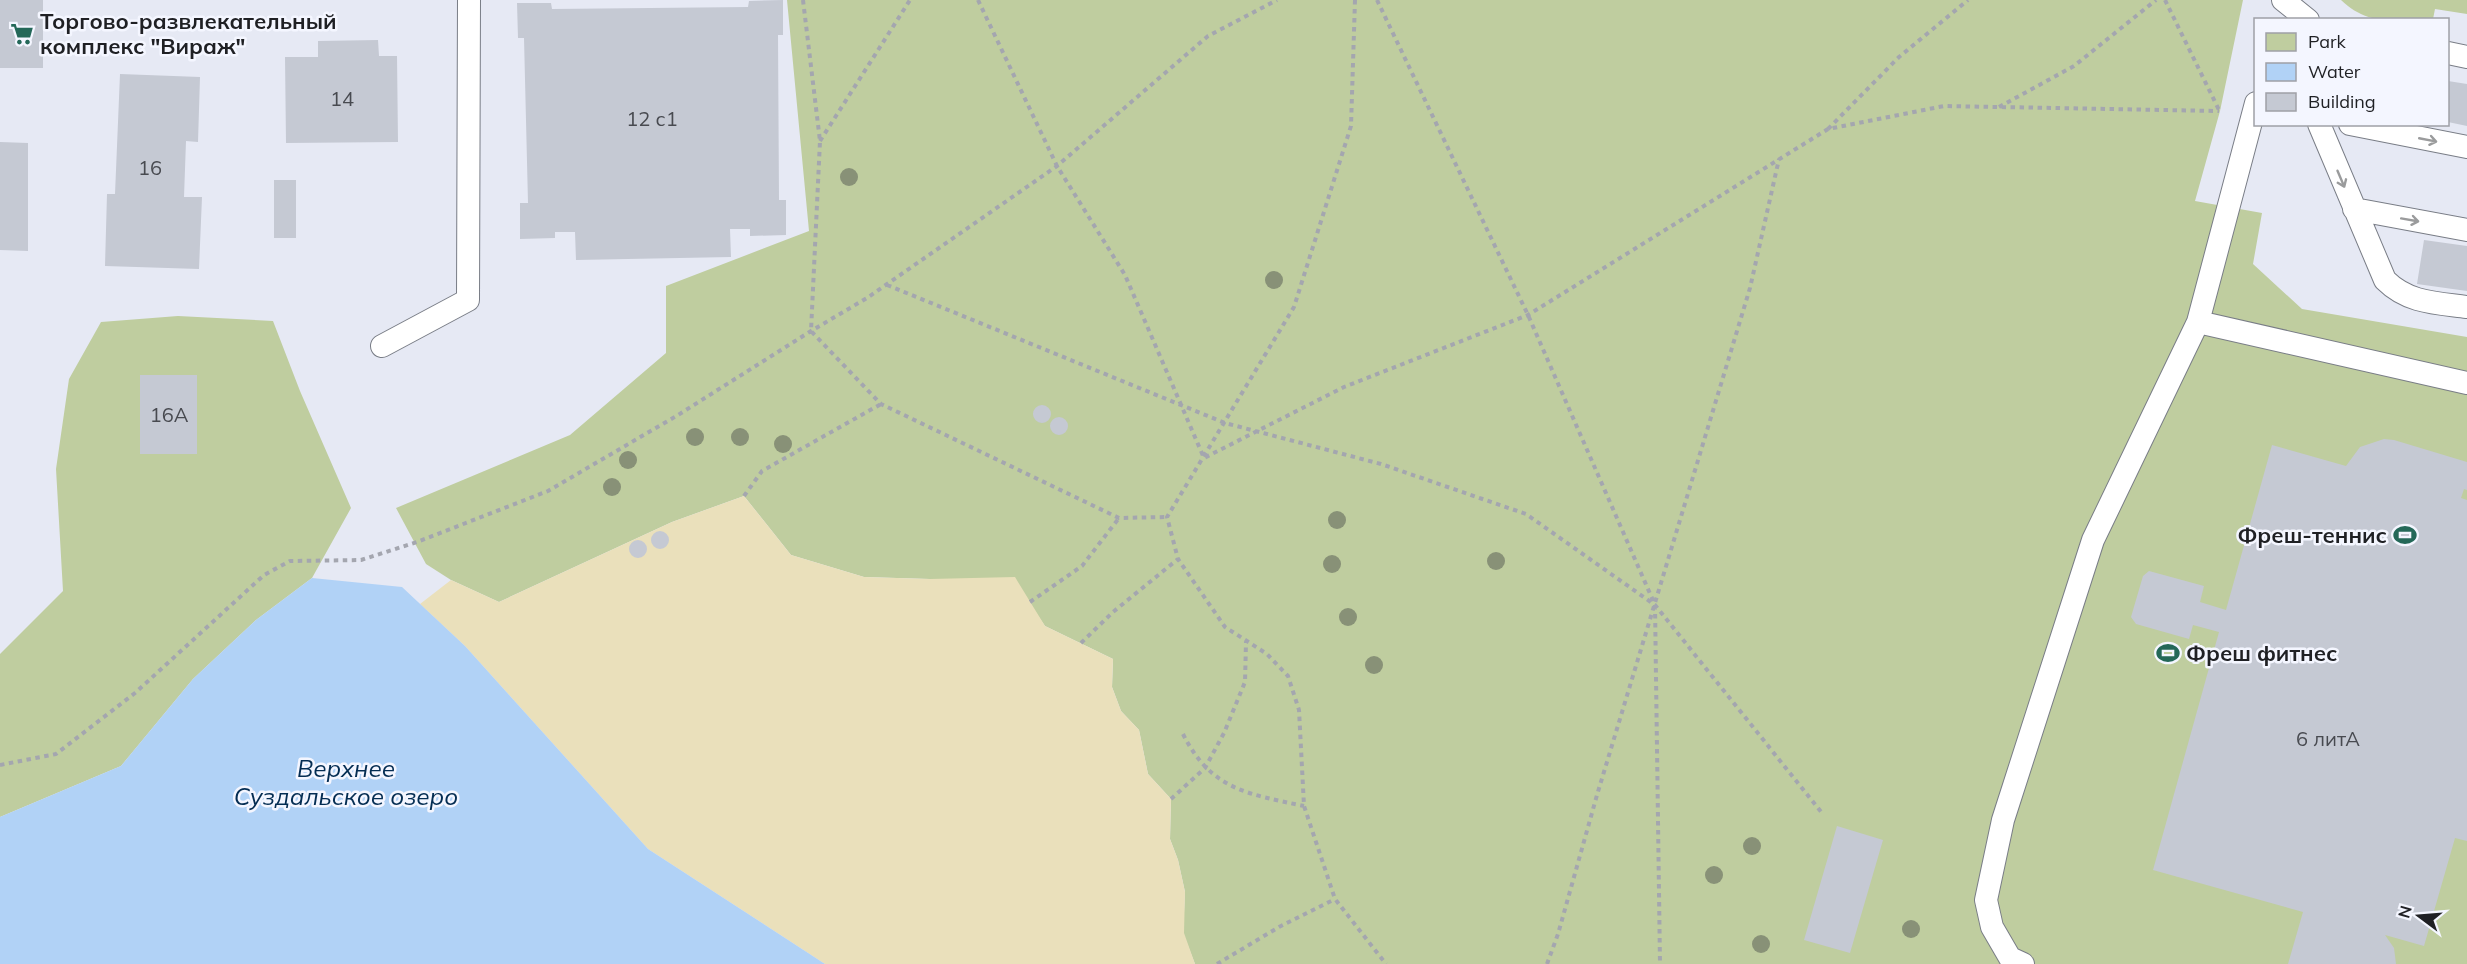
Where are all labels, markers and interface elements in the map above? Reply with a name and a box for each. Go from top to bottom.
place label: Торгово-развлекательный комплекс "Вираж" [40,7,337,60]
legend [2254,18,2449,126]
supermarket icon: Торгово-развлекательный комплекс "Вираж" [9,21,35,47]
text: Park [2308,30,2347,53]
text: Water [2308,60,2361,83]
house number: 14 [330,86,354,111]
text: Building [2308,90,2376,113]
house number: 12 с1 [626,106,678,131]
one-way arrow [2417,135,2437,146]
house number: 16 [138,155,162,180]
one-way arrow [2336,169,2347,187]
one-way arrow [2400,214,2420,225]
house number: 16А [150,402,189,427]
place label: Фреш-теннис [2237,521,2387,549]
sports icon: Фреш-теннис [2392,522,2418,548]
place label: Фреш фитнес [2186,639,2337,667]
sports icon: Фреш фитнес [2155,640,2181,666]
house number: 6 литА [2296,726,2360,751]
water label: Верхнее Суздальское озеро [234,753,458,811]
north arrow [2389,886,2449,946]
text: N [2393,903,2416,920]

